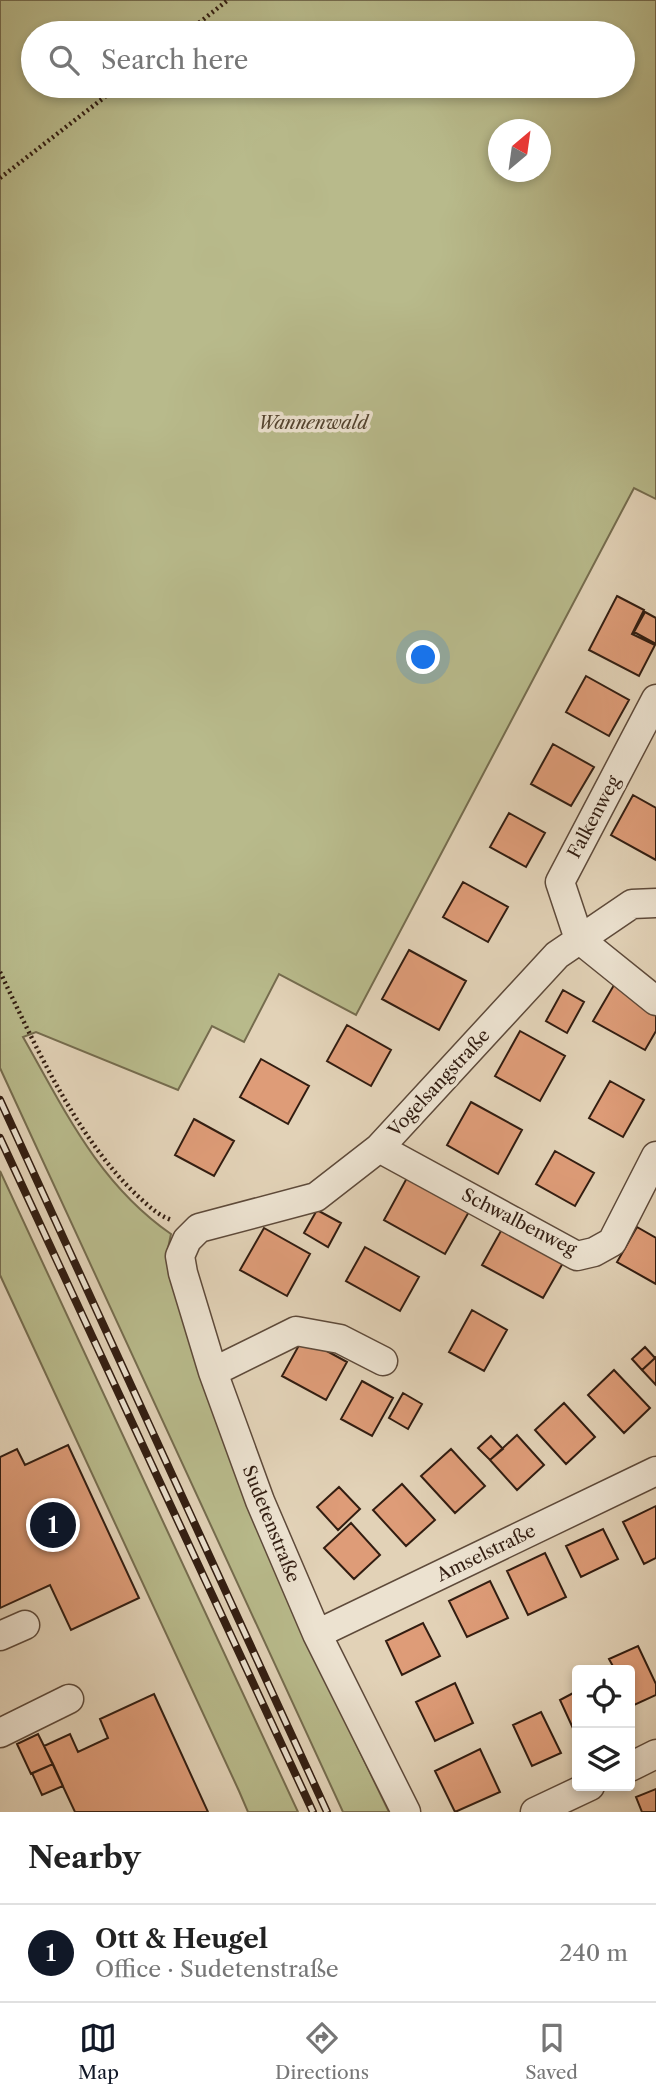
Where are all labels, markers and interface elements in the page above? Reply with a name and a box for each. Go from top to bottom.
search box [21,21,635,98]
icon: search [45,41,83,79]
text: Search here [101,44,248,76]
north arrow [488,119,551,182]
park label: Wannenwald [258,412,370,434]
your location [406,640,440,674]
street label: Falkenweg [563,771,625,862]
street label: Vogelsangstraße [383,1025,494,1142]
street label: Schwalbenweg [458,1184,581,1261]
street label: Sudetenstraße [238,1462,304,1586]
pin: 1 [30,1499,76,1551]
street label: Amselstraße [432,1520,539,1587]
map controls [572,1665,635,1791]
button: locate [572,1665,635,1728]
button: layers [572,1728,635,1791]
text: Nearby [28,1839,141,1876]
text: Ott & Heugel [95,1923,268,1955]
text: 1 [46,1939,56,1967]
text: 240 m [559,1939,628,1967]
text: Office · Sudetenstraße [95,1955,339,1983]
tab: Map [78,2019,119,2084]
tab: Directions [275,2019,369,2084]
tab: Saved [525,2019,578,2084]

